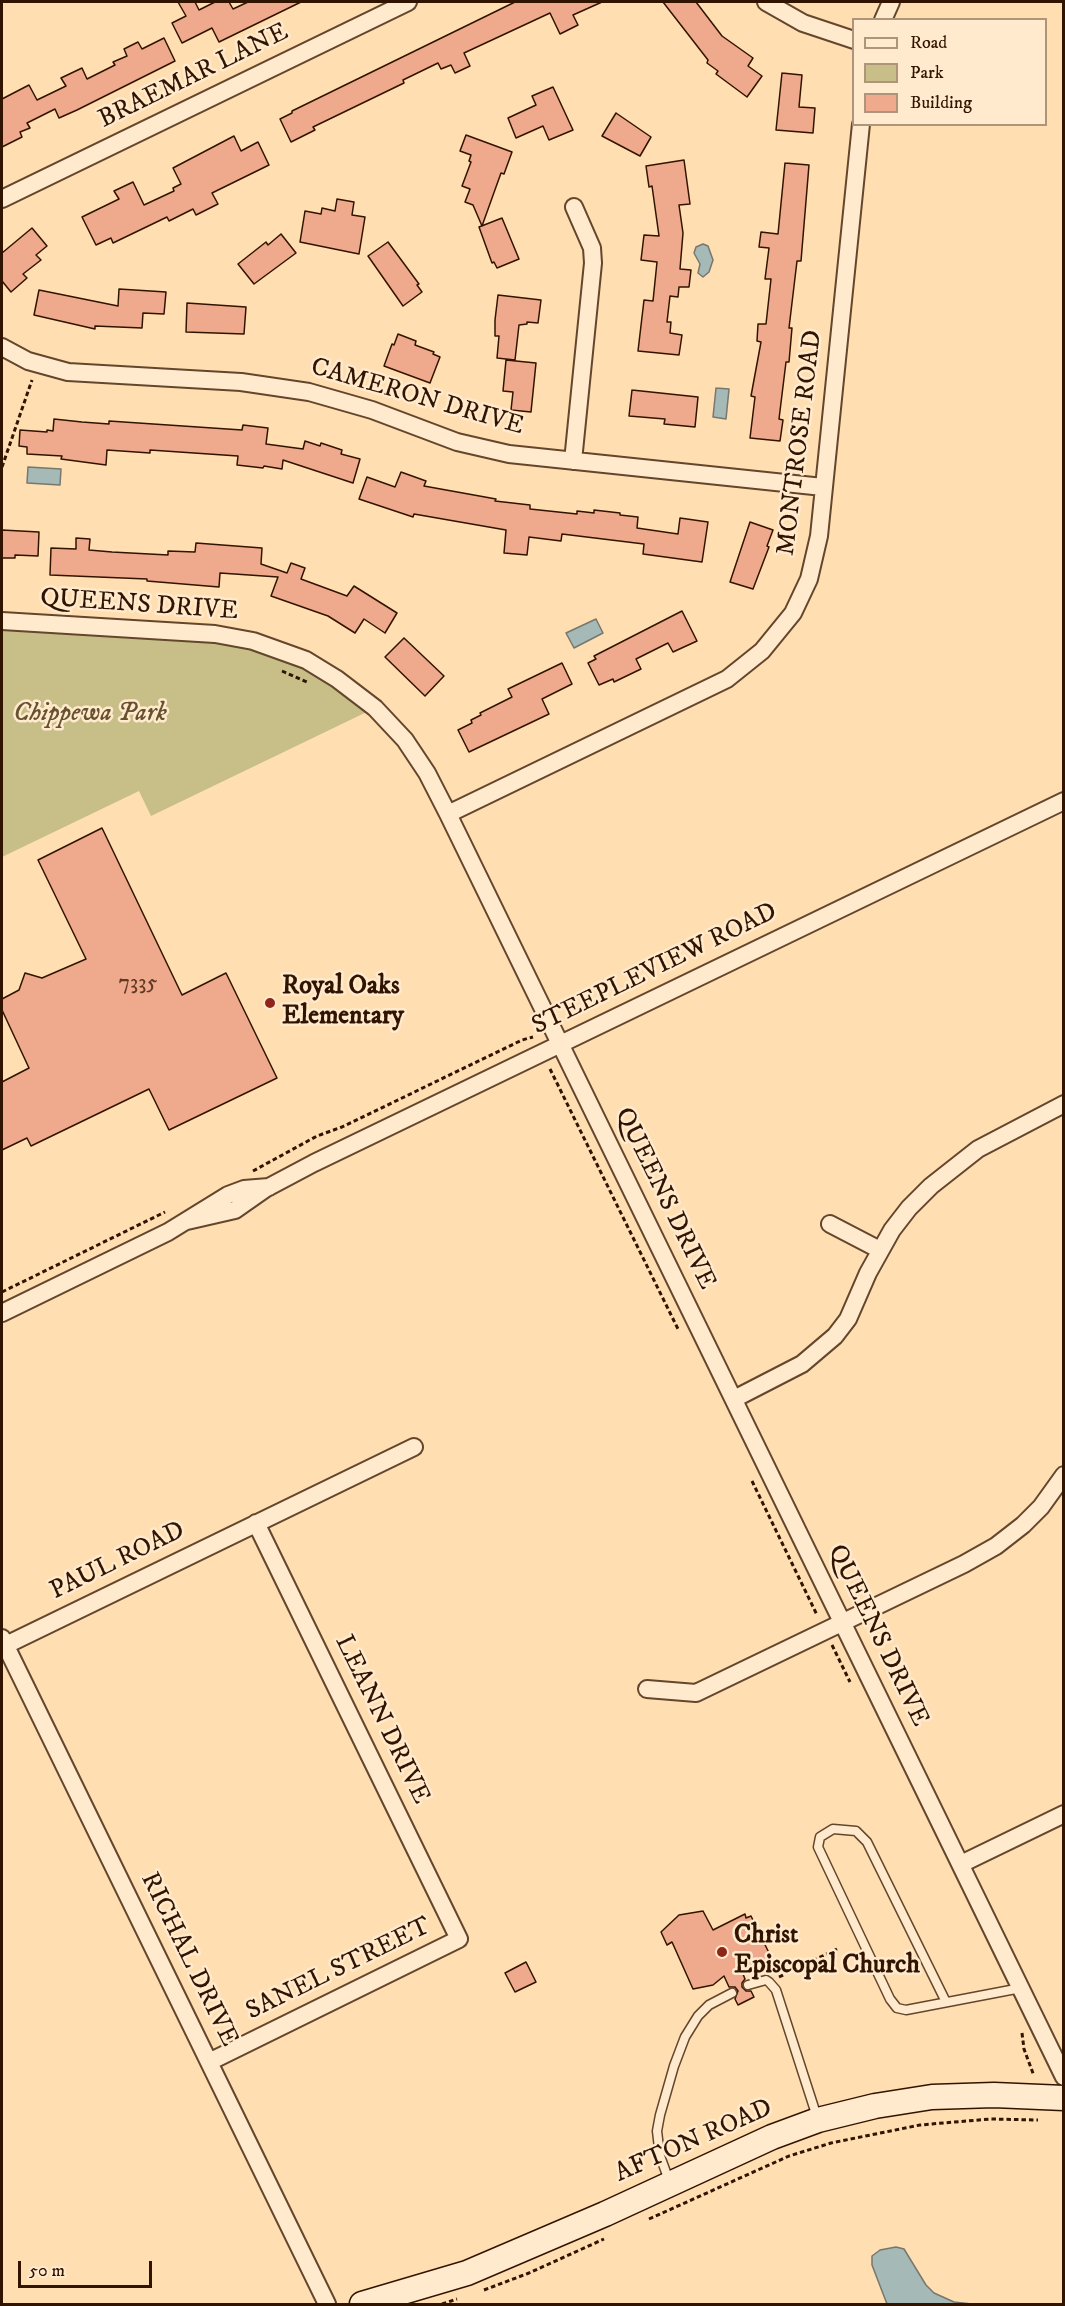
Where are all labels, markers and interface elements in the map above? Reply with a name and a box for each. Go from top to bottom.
street label: BRAEMAR LANE [94,18,294,136]
legend [852,18,1047,126]
text: Road [910,32,947,54]
text: Park [910,62,944,84]
text: Building [910,92,972,114]
street label: MONTROSE ROAD [772,328,830,558]
street label: CAMERON DRIVE [307,353,527,443]
street label: QUEENS DRIVE [39,584,239,628]
park label: Chippewa Park [13,699,167,731]
street label: STEEPLEVIEW ROAD [527,897,783,1043]
house number: 7335 [119,971,157,997]
place label: Royal Oaks Elementary [282,972,404,1034]
marker: Royal Oaks Elementary [263,996,277,1010]
street label: QUEENS DRIVE [606,1103,722,1295]
street label: PAUL ROAD [46,1516,190,1608]
street label: QUEENS DRIVE [819,1540,935,1732]
street label: LEANN DRIVE [327,1631,435,1809]
street label: RICHAL DRIVE [132,1868,244,2052]
street label: SANEL STREET [242,1912,436,2028]
place label: Christ Episcopal Church [734,1921,920,1982]
marker: Christ Episcopal Church [715,1945,729,1959]
street label: AFTON ROAD [611,2093,777,2191]
scale bar [21,2249,154,2287]
text: 50 m [29,2260,65,2282]

